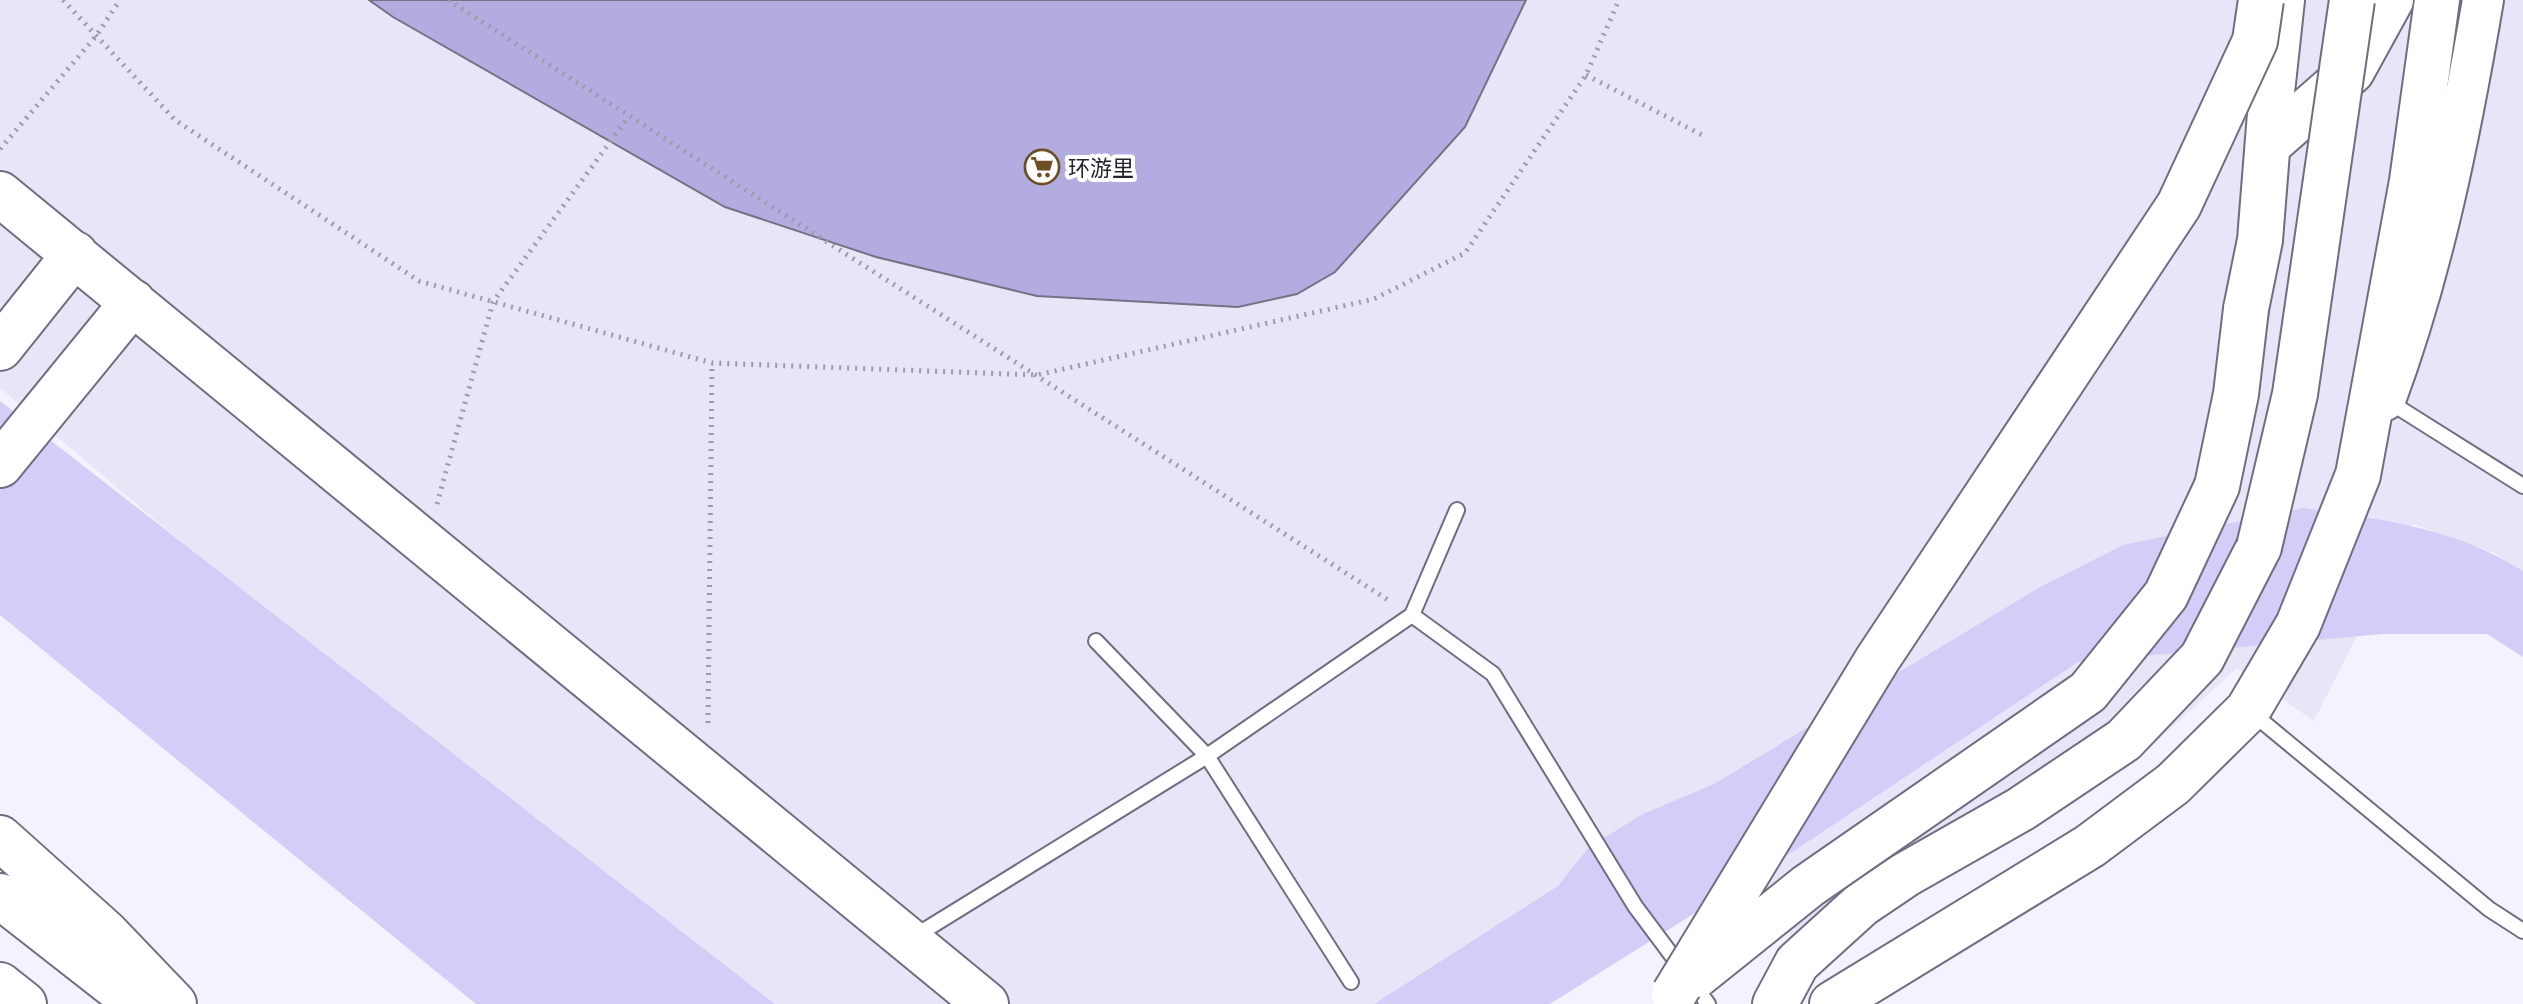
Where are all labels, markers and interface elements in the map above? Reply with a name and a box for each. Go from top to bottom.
supermarket icon: 环游里 [1023,148,1061,186]
place label: 环游里 [1068,152,1134,182]

